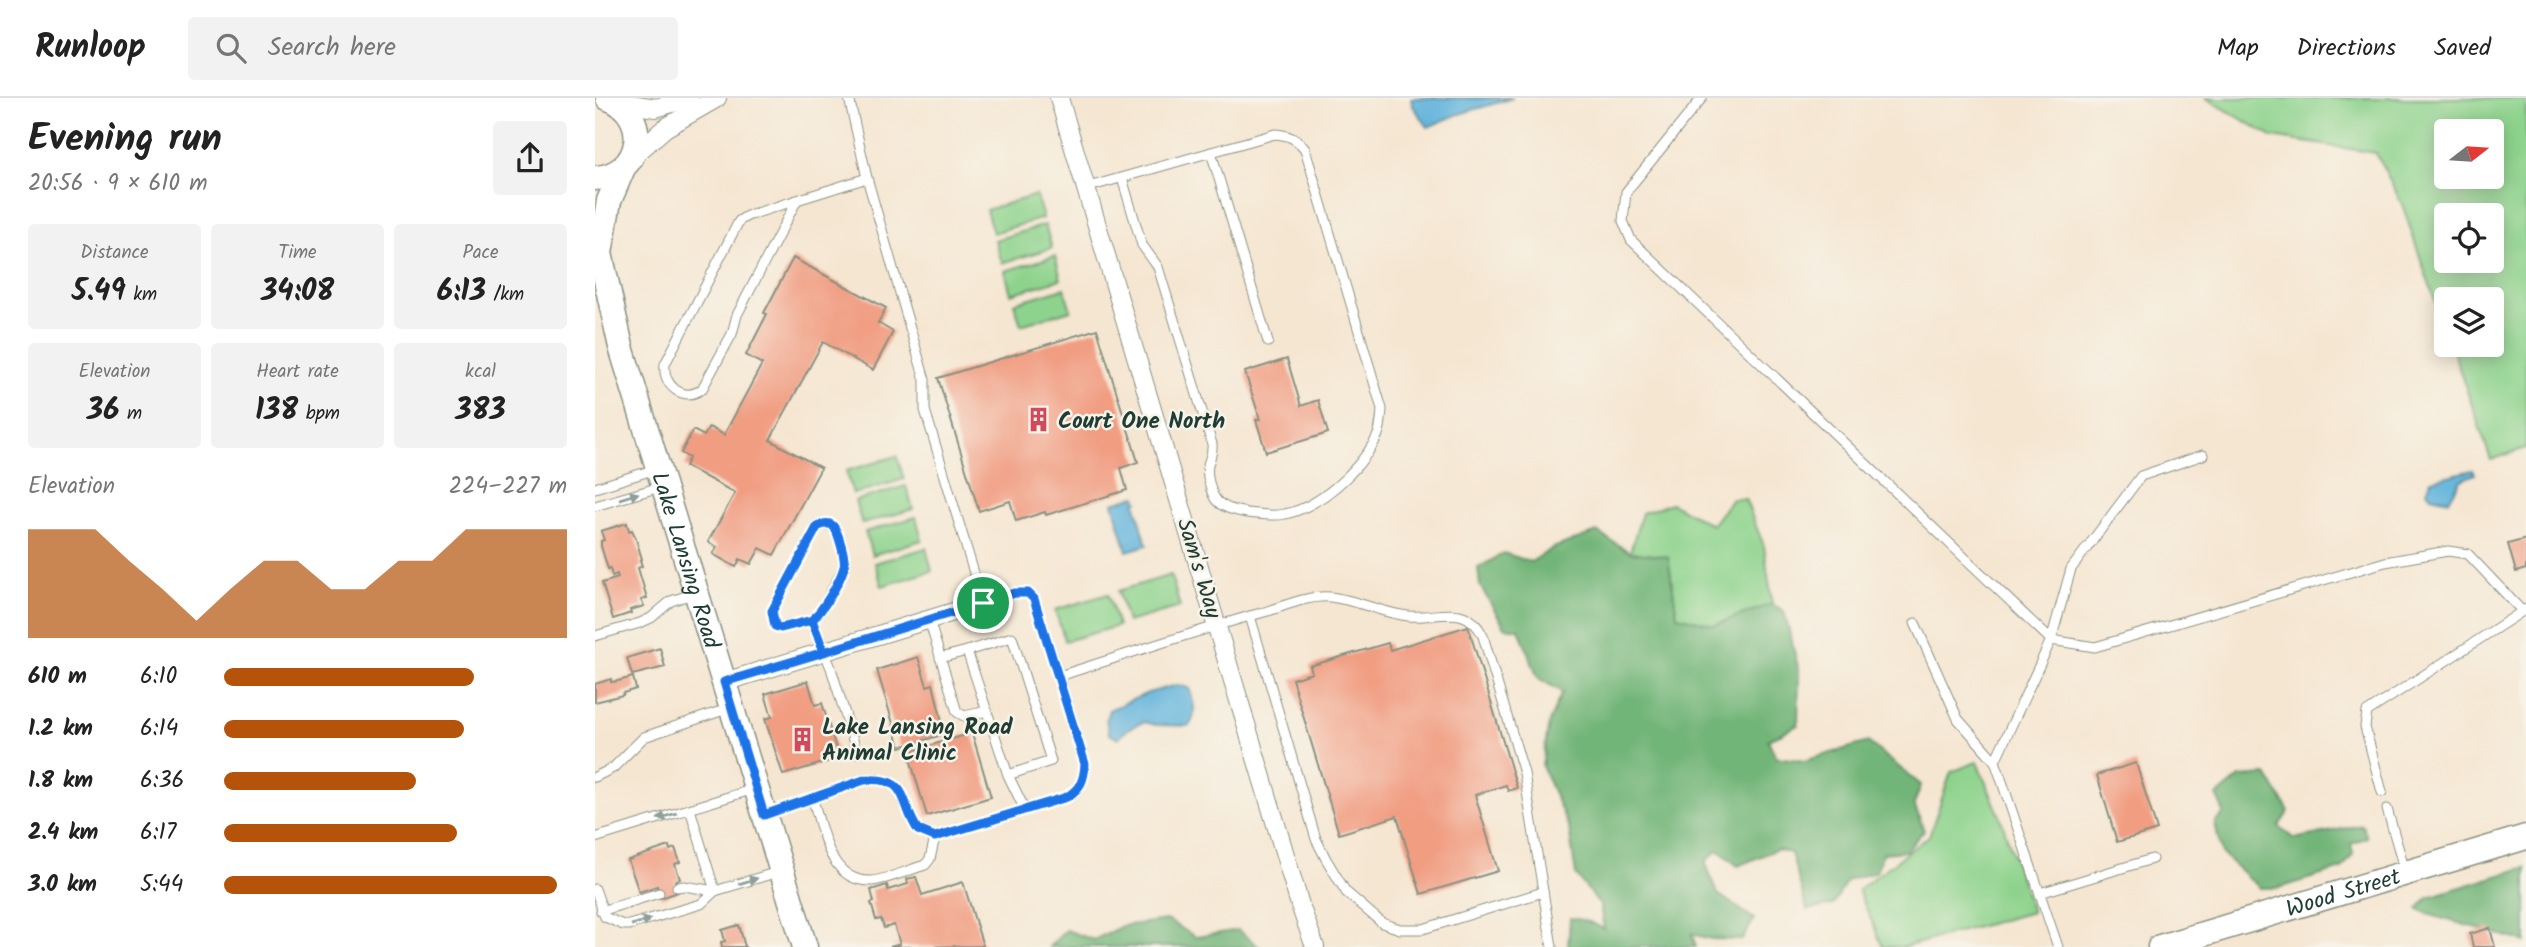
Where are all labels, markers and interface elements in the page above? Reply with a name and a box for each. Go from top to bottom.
search box [188,17,678,80]
text: Runloop [35,22,146,75]
text: Search here [268,27,396,69]
icon: search [212,29,250,67]
text: Map [2217,29,2259,68]
text: Directions [2297,29,2396,68]
text: Saved [2434,29,2491,68]
text: Evening run [28,110,222,170]
north arrow [2434,119,2504,189]
map controls [2434,119,2504,357]
button: share [493,121,567,195]
text: 20:56 · 9 × 610 m [28,166,208,202]
button: locate [2434,203,2504,273]
text: Distance [80,238,149,268]
text: Time [278,238,317,268]
text: Pace [462,238,499,268]
text: 5.49 [72,268,126,316]
text: 34:08 [261,268,334,316]
text: 6:13 [437,268,486,316]
text: km [126,280,157,310]
text: /km [486,280,524,310]
button: layers [2434,287,2504,357]
text: Elevation [79,357,150,387]
text: Heart rate [256,357,339,387]
text: kcal [465,357,496,387]
text: 36 [87,387,119,435]
text: 138 [255,387,298,435]
text: 383 [455,387,506,435]
text: m [119,399,142,429]
text: bpm [298,399,340,429]
place label: Court One North [1058,404,1225,440]
building icon: Court One North [1024,406,1052,434]
street label: Lake Lansing Road [640,468,729,654]
text: Elevation [28,469,115,505]
text: 224–227 m [449,469,567,505]
one-way arrow [619,491,640,501]
street label: Sam's Way [1166,514,1230,623]
pin [953,573,1013,633]
icon: arrive [964,584,1002,622]
text: 610 m [28,659,87,695]
text: 6:10 [140,659,177,695]
place label: Lake Lansing Road Animal Clinic [822,710,1013,772]
text: 1.2 km [28,711,93,747]
text: 6:14 [140,711,178,747]
building icon: Lake Lansing Road Animal Clinic [788,725,816,753]
text: 1.8 km [28,763,93,799]
text: 6:36 [140,763,184,799]
one-way arrow [656,811,677,821]
text: 2.4 km [28,815,98,851]
text: 6:17 [140,815,176,851]
street label: Wood Street [2282,859,2406,928]
text: 3.0 km [28,867,97,903]
text: 5:44 [140,867,183,903]
one-way arrow [738,876,759,886]
one-way arrow [631,916,652,926]

